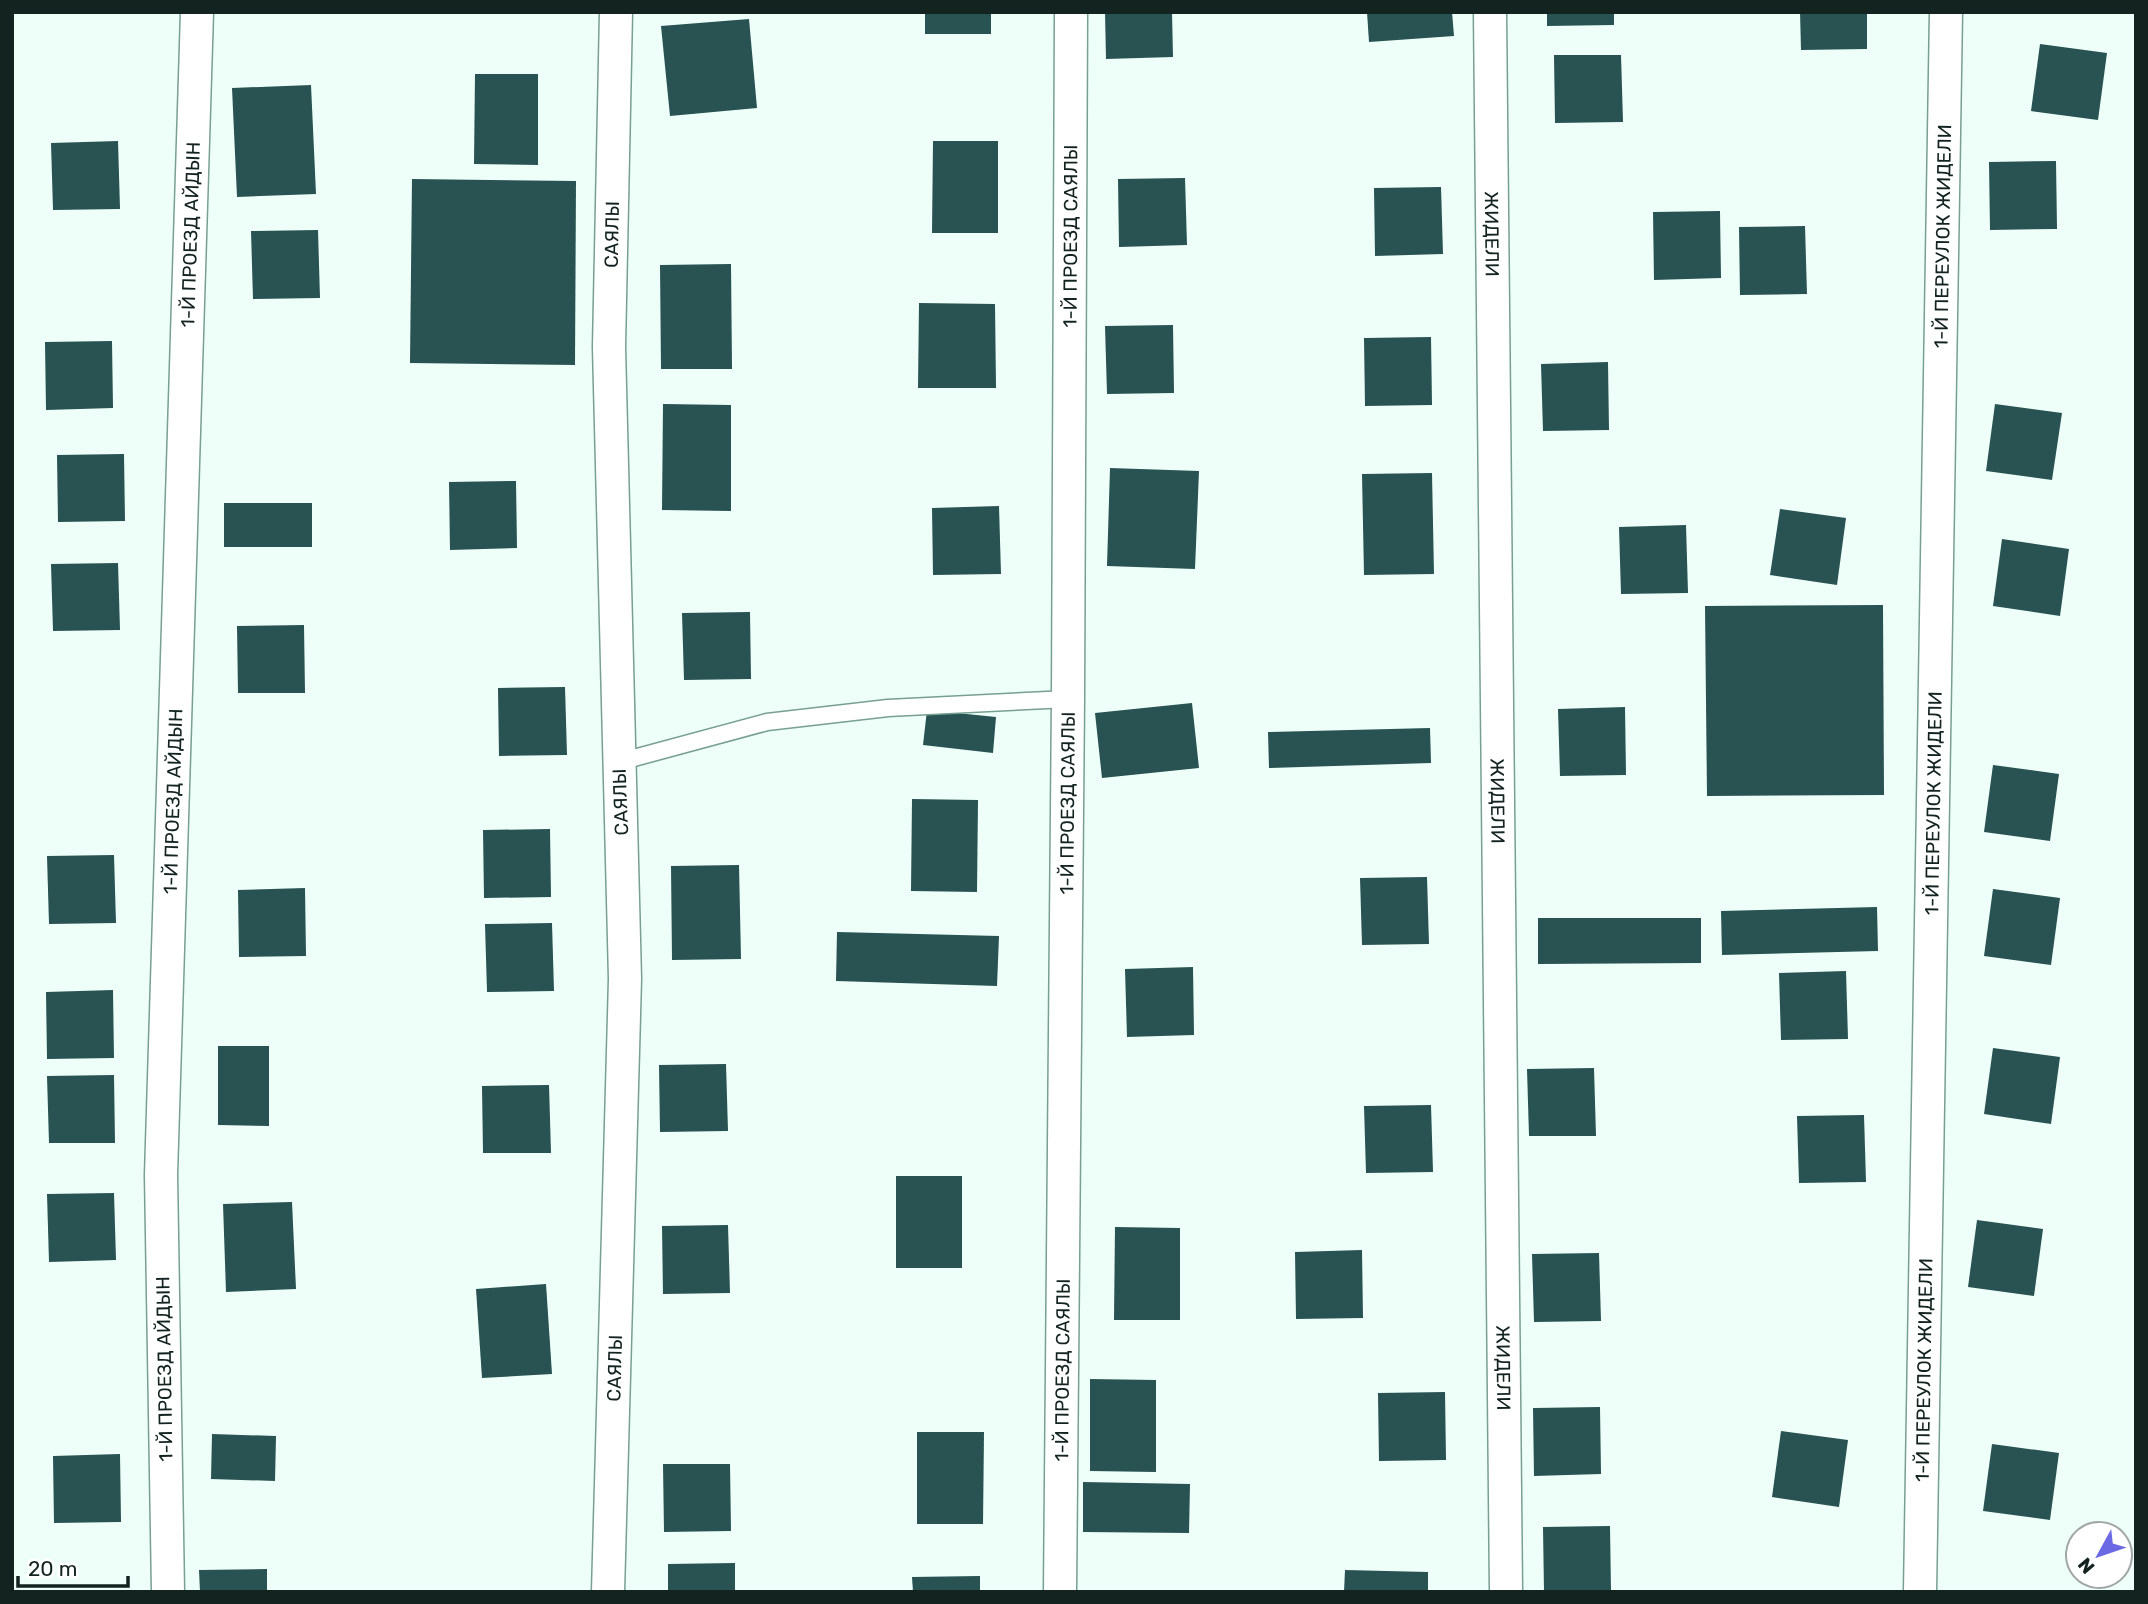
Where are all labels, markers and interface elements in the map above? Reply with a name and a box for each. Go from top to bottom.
street label: 1-Й ПЕРЕУЛОК ЖИДЕЛИ [1929,124,1956,348]
street label: 1-Й ПРОЕЗД АЙДЫН [176,141,205,328]
street label: 1-Й ПРОЕЗД САЯЛЫ [1059,144,1082,328]
street label: ЖИДЕЛИ [1480,191,1504,277]
street label: САЯЛЫ [600,201,624,268]
street label: 1-Й ПЕРЕУЛОК ЖИДЕЛИ [1920,691,1947,915]
street label: 1-Й ПРОЕЗД АЙДЫН [159,708,187,894]
street label: 1-Й ПРОЕЗД САЯЛЫ [1055,711,1080,895]
street label: ЖИДЕЛИ [1486,758,1509,844]
street label: САЯЛЫ [608,768,633,836]
street label: 1-Й ПЕРЕУЛОК ЖИДЕЛИ [1911,1258,1937,1482]
street label: 1-Й ПРОЕЗД АЙДЫН [151,1276,178,1462]
street label: 1-Й ПРОЕЗД САЯЛЫ [1050,1278,1075,1462]
street label: ЖИДЕЛИ [1491,1325,1515,1411]
street label: САЯЛЫ [602,1334,627,1402]
north arrow [2064,1520,2134,1590]
scale bar [18,1544,128,1588]
text: N [2073,1553,2100,1578]
text: 20 m [28,1556,77,1581]

